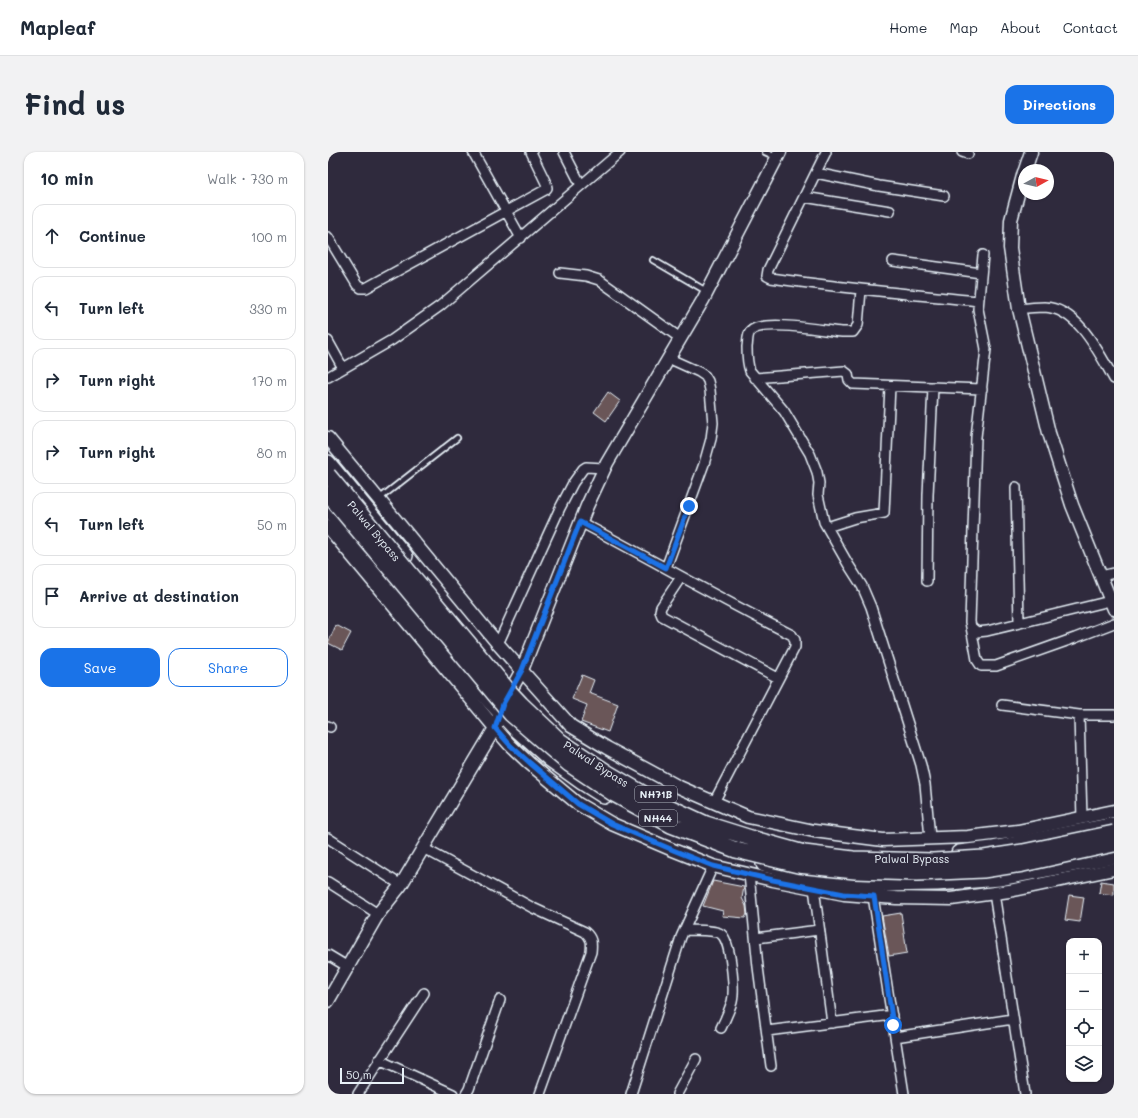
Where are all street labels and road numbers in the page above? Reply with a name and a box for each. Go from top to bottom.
street label: Palwal Bypass [345,497,404,564]
street label: Palwal Bypass [561,737,632,790]
road number: NH71B [635,786,677,802]
road number: NH44 [639,810,677,826]
street label: Palwal Bypass [875,851,949,866]

